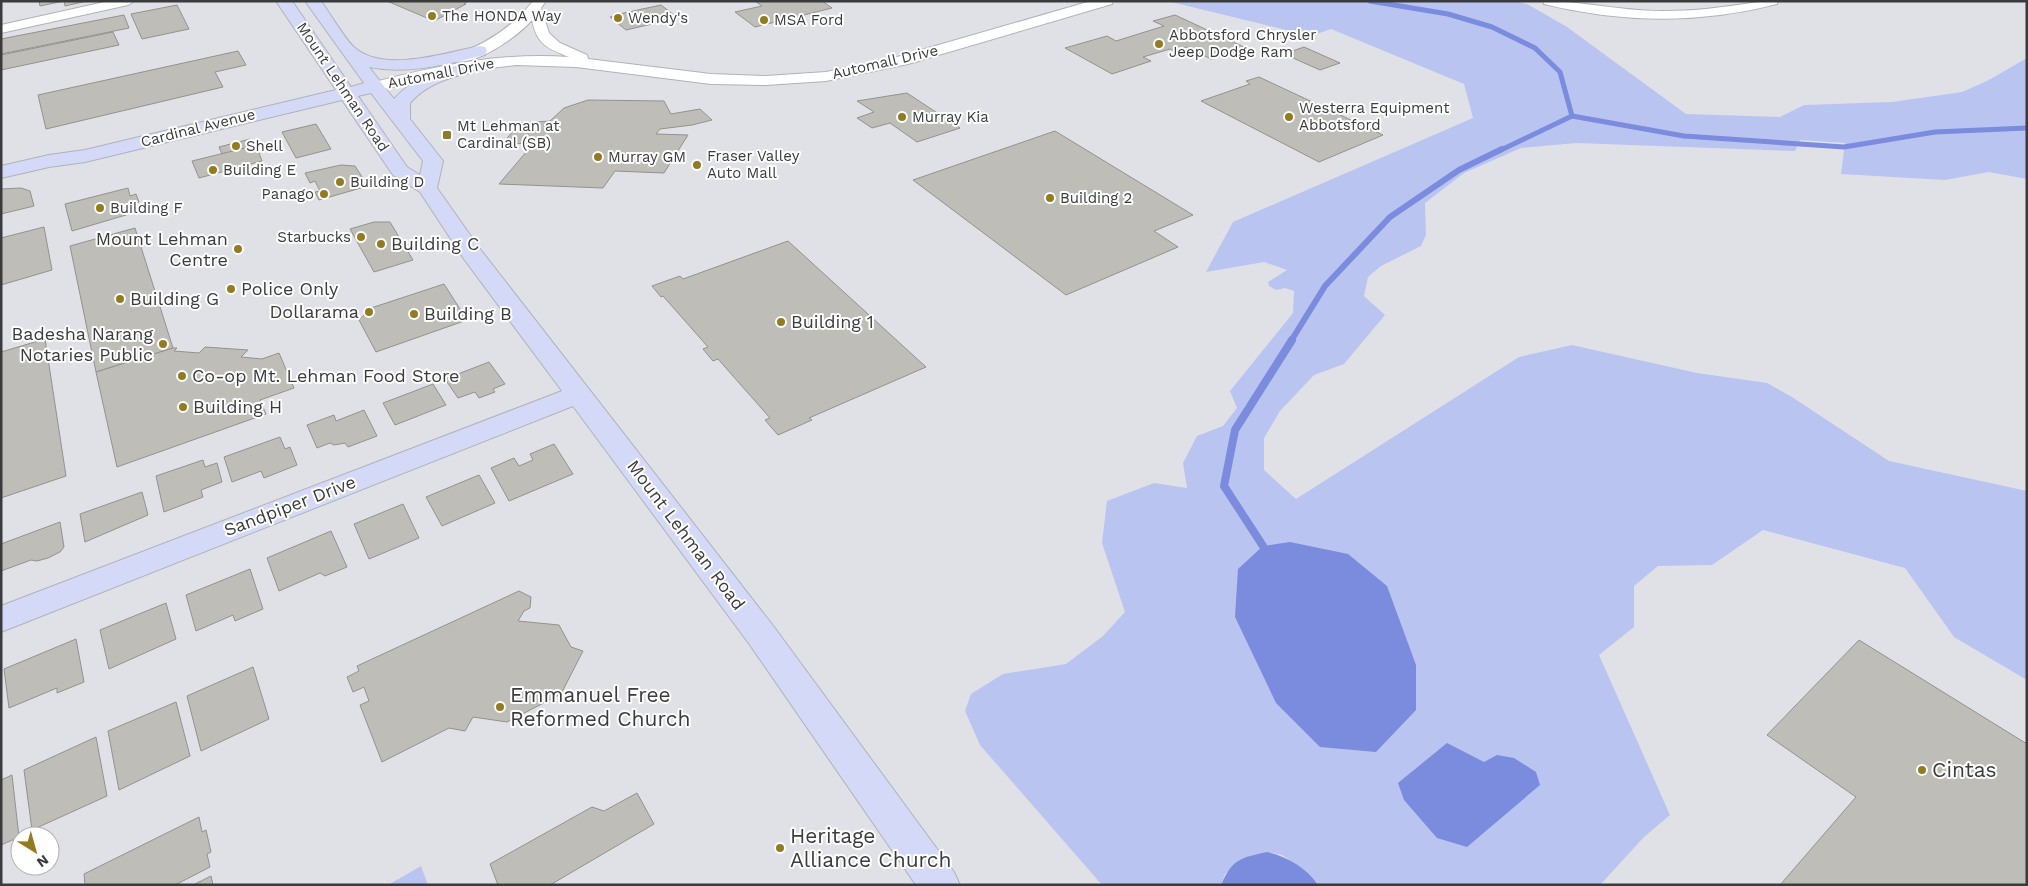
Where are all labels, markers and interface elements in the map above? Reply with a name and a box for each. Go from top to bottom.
place label: The HONDA Way [442,7,561,25]
place label: Wendy's [628,9,688,27]
marker: The HONDA Way [426,10,438,22]
place label: MSA Ford [774,11,843,29]
marker: Wendy's [612,12,624,24]
marker: MSA Ford [758,14,770,26]
street label: Mount Lehman Road [293,19,393,155]
place label: Abbotsford Chrysler Jeep Dodge Ram [1169,26,1316,61]
marker: Abbotsford Chrysler Jeep Dodge Ram [1153,38,1165,50]
street label: Automall Drive [830,41,940,83]
street label: Automall Drive [386,54,496,92]
place label: Westerra Equipment Abbotsford [1299,99,1450,134]
street label: Cardinal Avenue [139,105,257,151]
place label: Murray Kia [912,108,989,126]
marker: Murray Kia [896,111,908,123]
marker: Westerra Equipment Abbotsford [1283,111,1295,123]
place label: Mt Lehman at Cardinal (SB) [457,117,560,152]
marker: Mt Lehman at Cardinal (SB) [441,129,453,141]
place label: Shell [246,137,283,155]
marker: Shell [230,140,242,152]
place label: Fraser Valley Auto Mall [707,147,800,182]
place label: Murray GM [608,148,686,166]
marker: Murray GM [592,151,604,163]
marker: Fraser Valley Auto Mall [691,159,703,171]
place label: Building E [223,161,296,179]
marker: Building E [207,164,219,176]
place label: Building D [350,173,424,191]
marker: Building D [334,176,346,188]
place label: Panago [262,185,314,203]
marker: Panago [318,188,330,200]
place label: Building 2 [1060,189,1132,207]
marker: Building 2 [1044,192,1056,204]
place label: Building F [110,199,183,217]
marker: Building F [94,202,106,214]
place label: Mount Lehman Centre [96,228,228,270]
place label: Starbucks [277,228,351,246]
marker: Starbucks [355,231,367,243]
place label: Building C [391,233,479,254]
marker: Building C [375,238,387,250]
marker: Mount Lehman Centre [232,243,244,255]
place label: Police Only [241,278,339,299]
marker: Police Only [225,283,237,295]
place label: Building G [130,288,219,309]
marker: Building G [114,293,126,305]
place label: Dollarama [269,301,359,322]
place label: Building B [424,303,512,324]
marker: Dollarama [363,306,375,318]
marker: Building B [408,308,420,320]
place label: Building 1 [791,311,874,332]
marker: Building 1 [775,316,787,328]
place label: Badesha Narang Notaries Public [12,323,153,365]
marker: Badesha Narang Notaries Public [157,338,169,350]
place label: Co-op Mt. Lehman Food Store [192,365,459,386]
marker: Co-op Mt. Lehman Food Store [176,370,188,382]
place label: Building H [193,396,282,417]
marker: Building H [177,401,189,413]
street label: Mount Lehman Road [623,456,750,614]
street label: Sandpiper Drive [221,471,359,540]
place label: Emmanuel Free Reformed Church [510,682,691,731]
marker: Emmanuel Free Reformed Church [494,701,506,713]
place label: Cintas [1932,757,1997,782]
marker: Cintas [1916,764,1928,776]
place label: Heritage Alliance Church [790,823,952,872]
north arrow [10,826,60,876]
marker: Heritage Alliance Church [774,842,786,854]
text: N [34,852,52,871]

